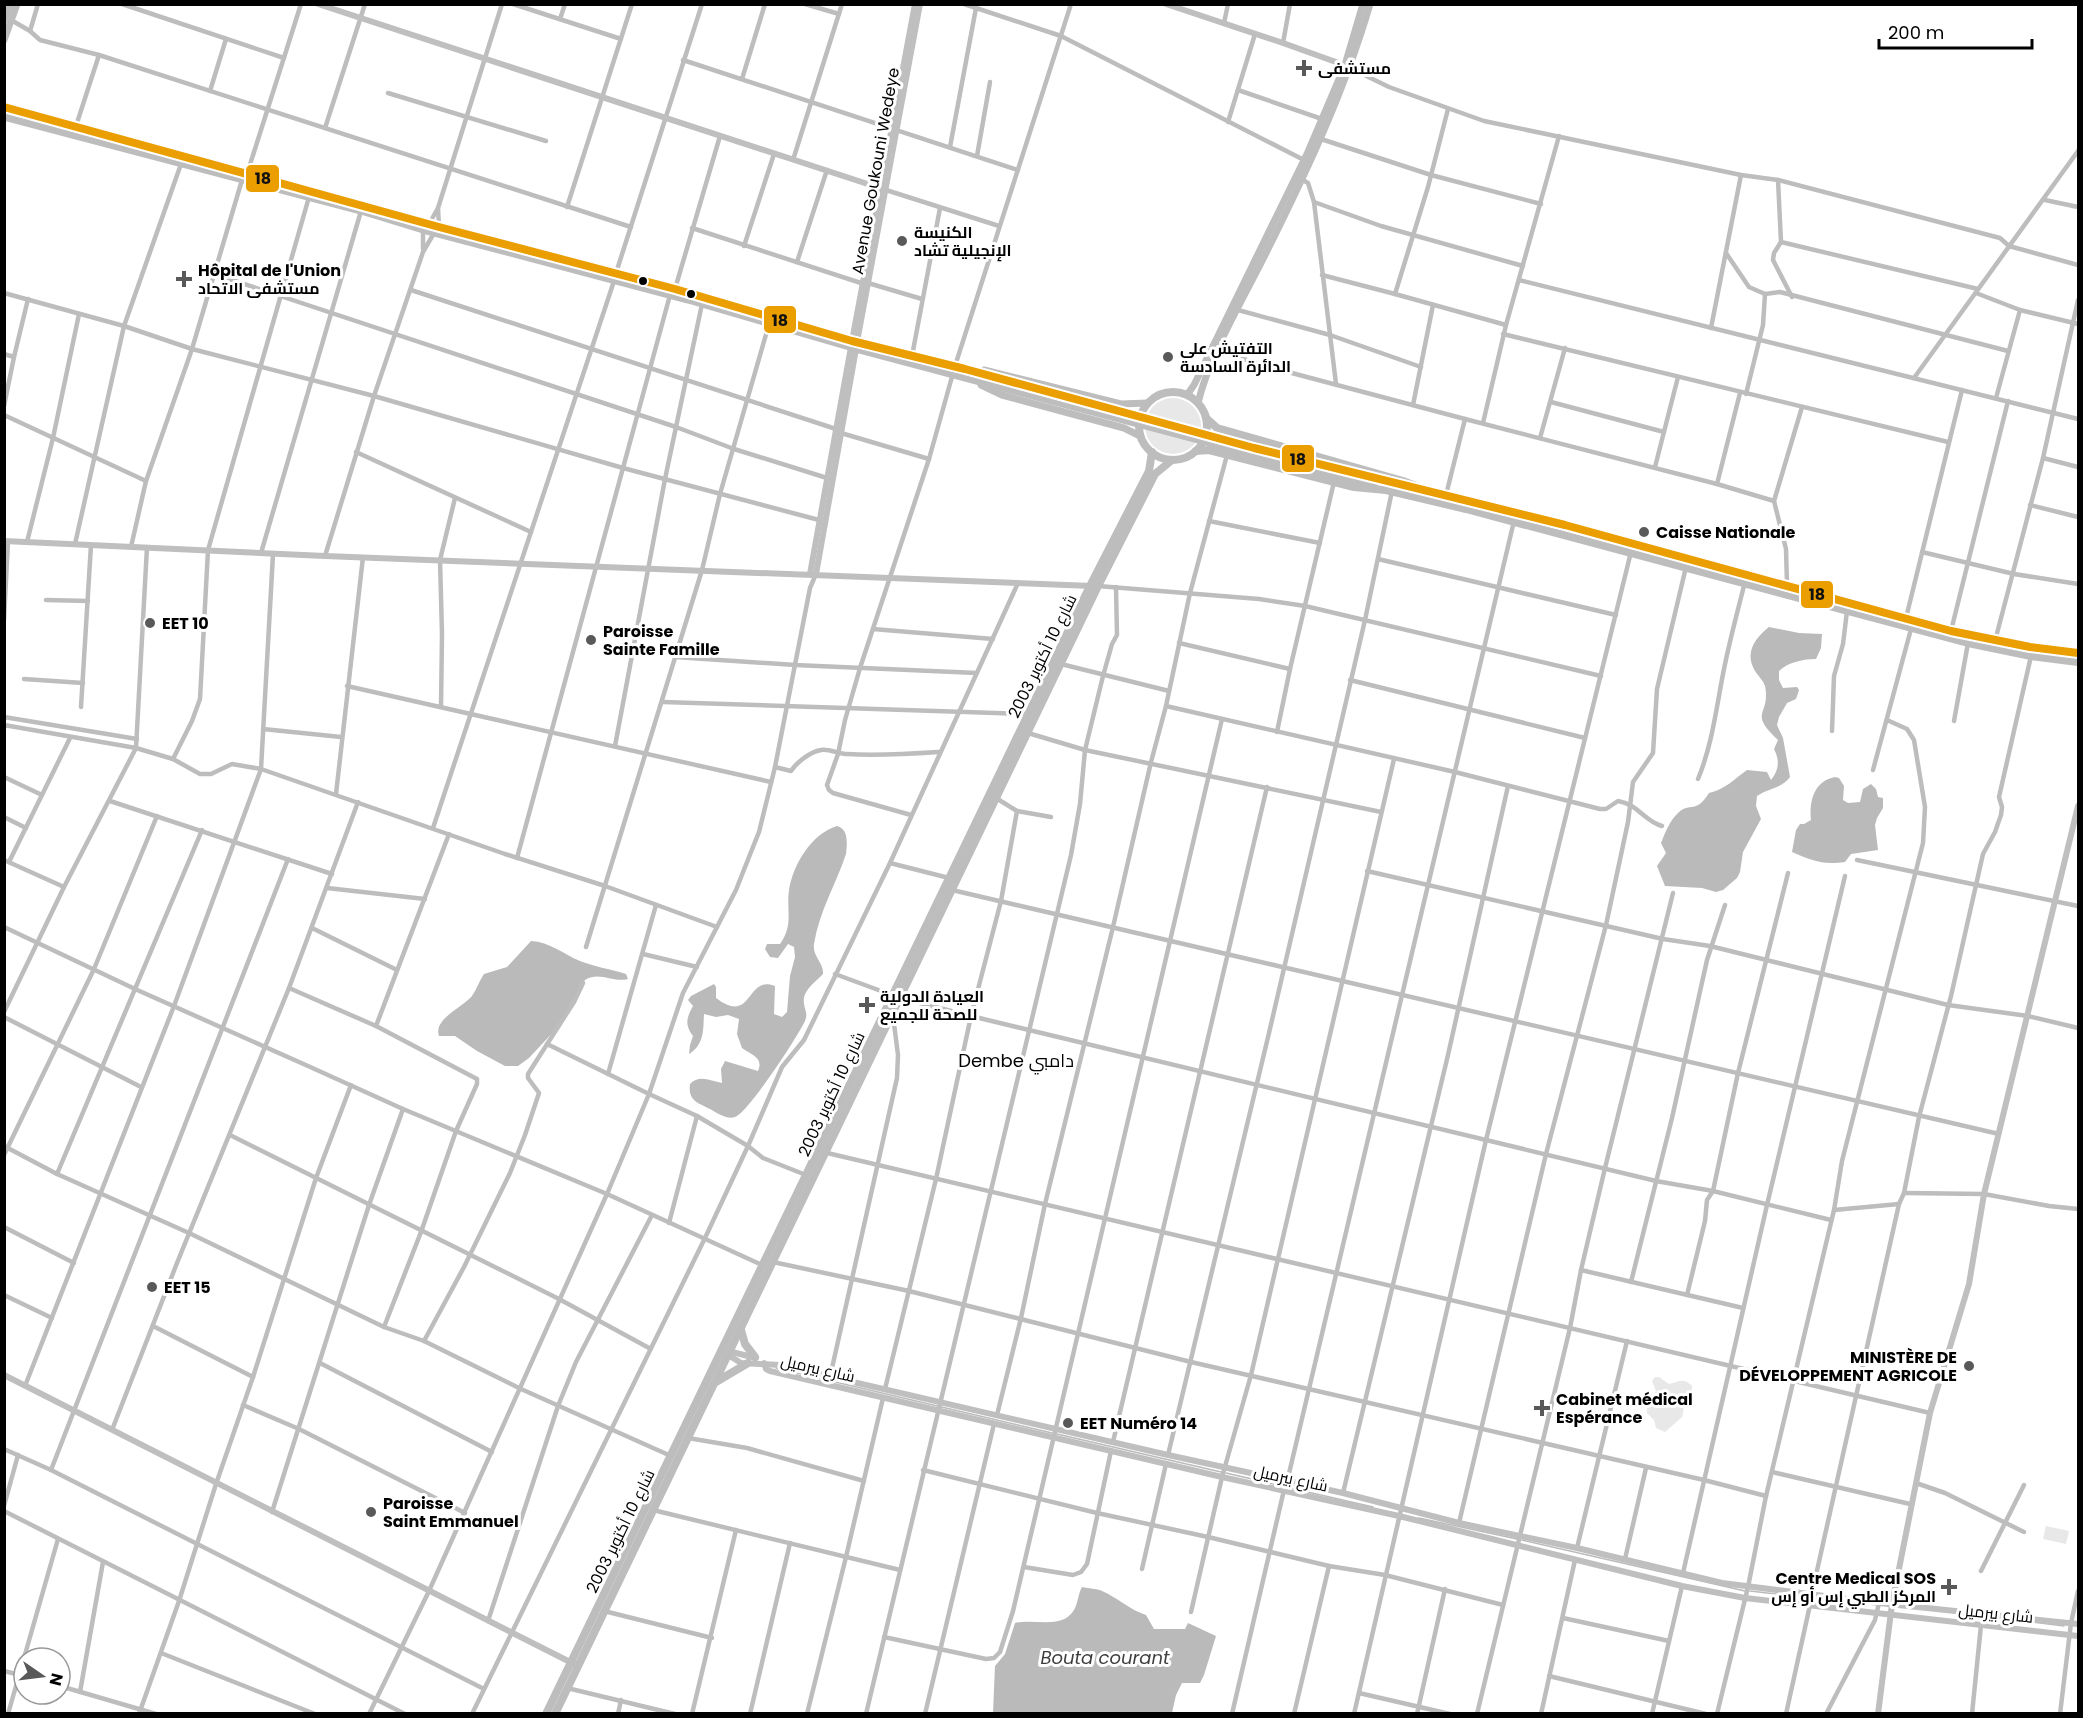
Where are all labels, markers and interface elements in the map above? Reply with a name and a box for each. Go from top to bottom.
scale bar [1879,12,2032,50]
text: 200 m [1888,20,1944,45]
place label: مستشفى [1318,57,1391,80]
marker: مستشفى [1295,59,1313,77]
street label: Avenue Goukouni Wedeye [846,66,905,276]
line badge: 18 [245,164,280,193]
text: 18 [255,167,271,190]
place label: الكنيسة الإنجيلية تشاد [914,221,1012,262]
marker: الكنيسة الإنجيلية تشاد [895,234,909,248]
place label: Hôpital de l'Union مستشفى الاتحاد [198,259,341,300]
marker: Hôpital de l'Union مستشفى الاتحاد [175,270,193,288]
unlabelled marker [637,275,649,287]
unlabelled marker [685,288,697,300]
line badge: 18 [763,305,797,334]
text: 18 [772,309,788,332]
place label: التفتيش على الدائرة السادسة [1180,337,1291,378]
marker: التفتيش على الدائرة السادسة [1161,350,1175,364]
line badge: 18 [1281,444,1315,473]
text: 18 [1290,448,1306,471]
place label: Caisse Nationale [1656,521,1796,544]
marker: Caisse Nationale [1637,525,1651,539]
line badge: 18 [1800,580,1834,609]
text: 18 [1809,583,1825,606]
street label: شارع 10 أكتوبر 2003 [1003,590,1082,722]
place label: EET 10 [162,612,209,635]
marker: EET 10 [143,616,157,630]
place label: Paroisse Sainte Famille [603,620,720,661]
marker: Paroisse Sainte Famille [584,633,598,647]
place label: العيادة الدولية للصحة للجميع [880,985,984,1026]
marker: العيادة الدولية للصحة للجميع [858,996,876,1014]
street label: شارع 10 أكتوبر 2003 [792,1028,870,1160]
district label: Dembe دامبي [958,1048,1074,1075]
place label: EET 15 [164,1276,211,1299]
marker: EET 15 [145,1280,159,1294]
place label: MINISTÈRE DE DÉVELOPPEMENT AGRICOLE [1739,1346,1957,1387]
street label: شارع بيرميل [779,1349,857,1388]
marker: MINISTÈRE DE DÉVELOPPEMENT AGRICOLE [1962,1359,1976,1373]
place label: Cabinet médical Espérance [1556,1388,1693,1429]
marker: Cabinet médical Espérance [1533,1399,1551,1417]
place label: EET Numéro 14 [1080,1412,1197,1435]
marker: EET Numéro 14 [1061,1416,1075,1430]
street label: شارع بيرميل [1252,1459,1330,1498]
street label: شارع 10 أكتوبر 2003 [581,1465,660,1597]
place label: Paroisse Saint Emmanuel [383,1492,519,1533]
marker: Paroisse Saint Emmanuel [364,1505,378,1519]
place label: Centre Medical SOS المركز الطبي إس أو إس [1771,1567,1936,1609]
marker: Centre Medical SOS المركز الطبي إس أو إس [1940,1578,1958,1596]
street label: شارع بيرميل [1957,1598,2035,1629]
water label: Bouta courant [1040,1645,1170,1670]
north arrow [12,1646,72,1706]
text: N [43,1671,69,1688]

